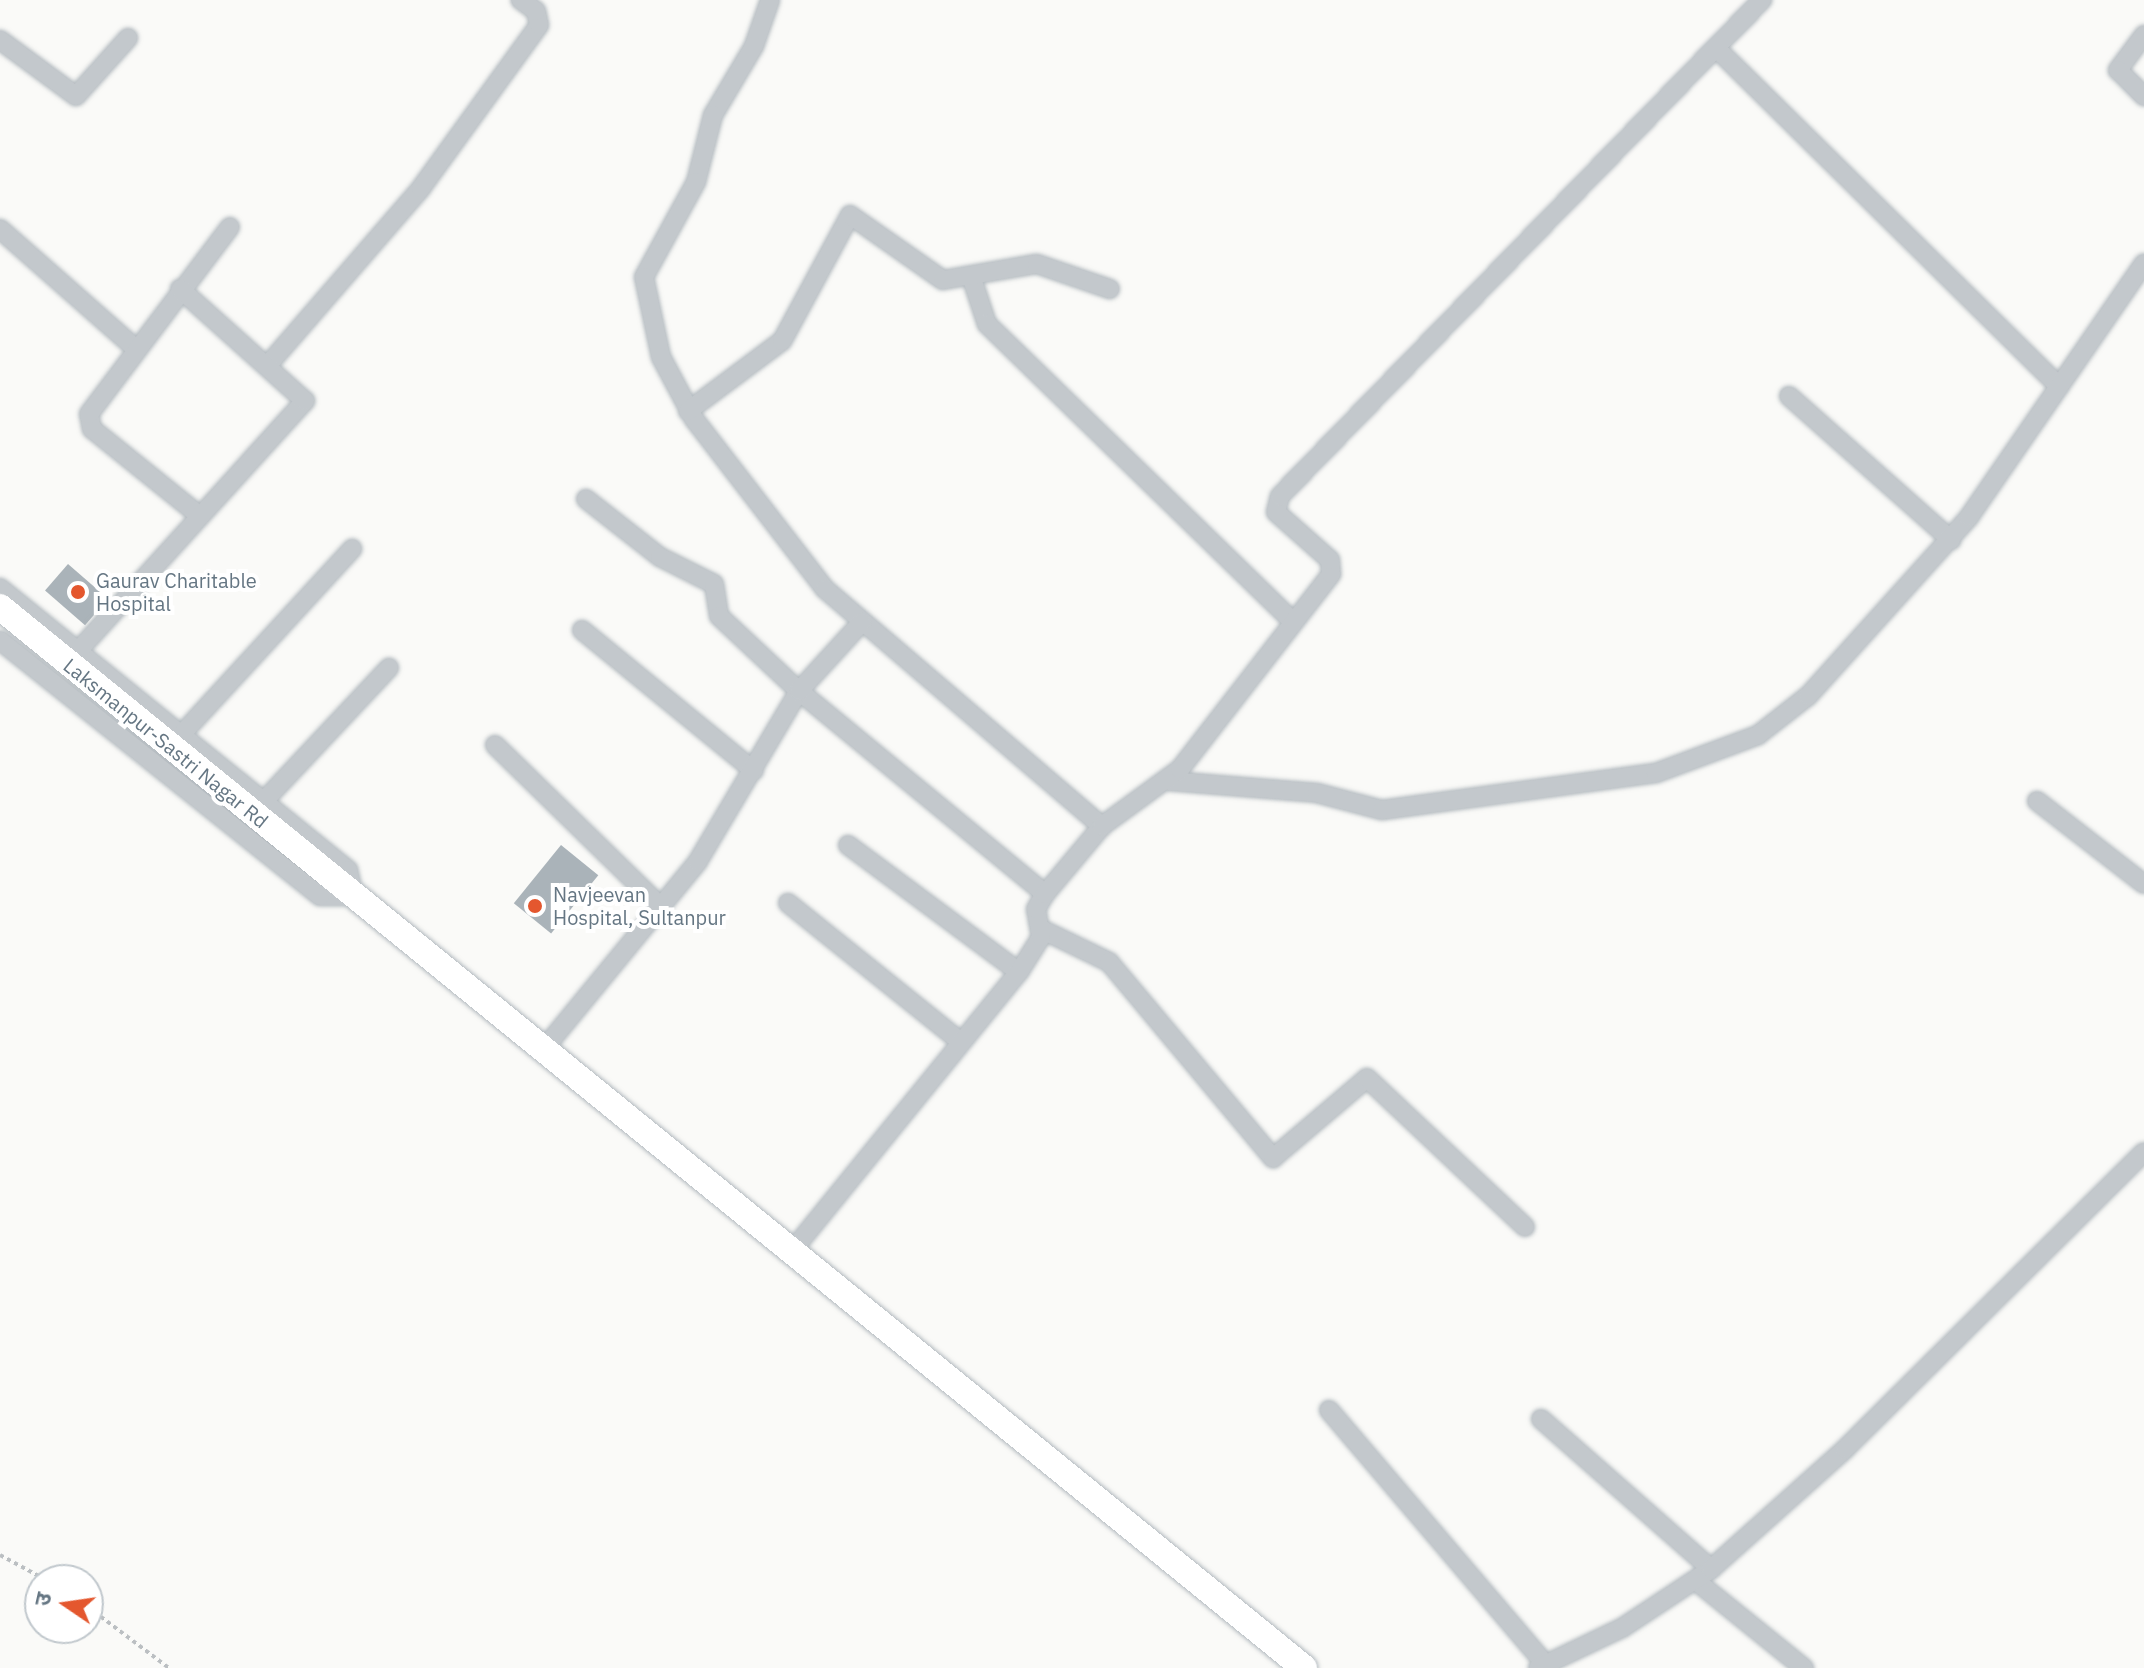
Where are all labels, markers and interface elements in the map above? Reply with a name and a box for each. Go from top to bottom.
place label: Gaurav Charitable Hospital [96,568,257,615]
marker: Gaurav Charitable Hospital [67,581,89,603]
street label: Laksmanpur-Sastri Nagar Rd [59,653,273,833]
place label: Navjeevan Hospital, Sultanpur [553,882,726,929]
marker: Navjeevan Hospital, Sultanpur [524,895,546,917]
north arrow [24,1564,104,1644]
text: उ [27,1589,58,1608]

